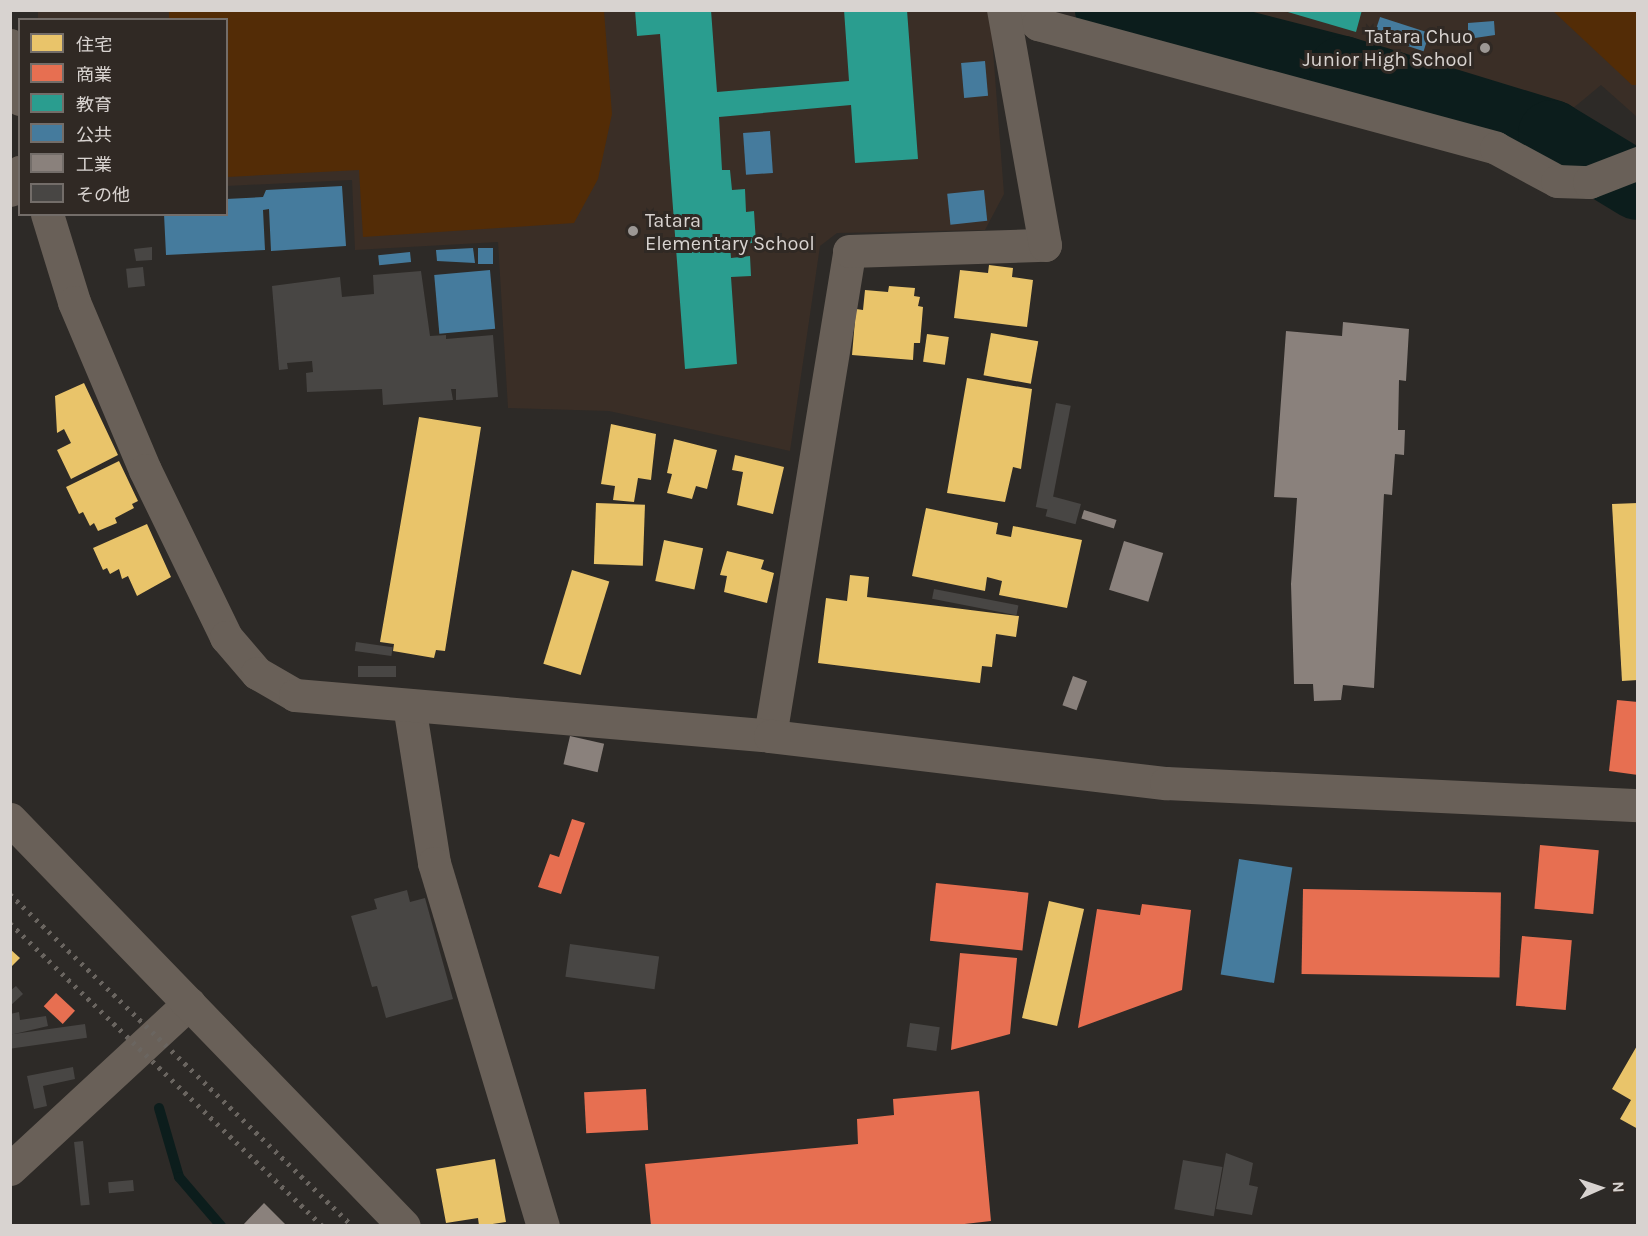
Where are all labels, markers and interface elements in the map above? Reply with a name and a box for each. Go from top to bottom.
legend [18,18,228,216]
place label: Tatara Chuo Junior High School [1303,24,1473,71]
text: 住宅 [76,34,112,56]
marker: Tatara Chuo Junior High School [1478,41,1492,55]
text: 商業 [76,64,112,86]
text: 教育 [76,94,112,116]
text: 公共 [76,124,112,146]
text: 工業 [76,154,112,176]
text: その他 [76,184,130,206]
place label: Tatara Elementary School [645,208,815,255]
marker: Tatara Elementary School [626,224,640,238]
north arrow [1570,1158,1630,1218]
text: N [1609,1181,1628,1193]

